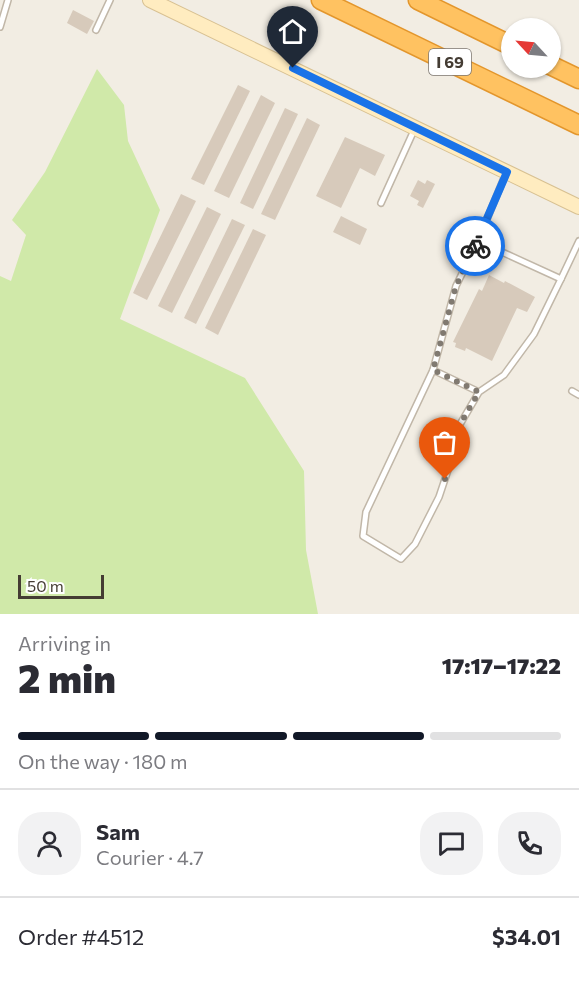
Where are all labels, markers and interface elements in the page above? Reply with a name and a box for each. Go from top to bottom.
pin [267,6,318,68]
icon: home [276,15,309,48]
north arrow [501,18,561,78]
map controls [501,18,561,78]
road number: I 69 [429,49,471,75]
courier [445,216,505,276]
icon: bike [459,230,492,263]
pin [419,417,470,479]
icon: bag [428,426,461,459]
scale bar [18,572,104,600]
text: 50 m [27,576,64,595]
text: Arriving in [18,631,111,655]
text: 17:17–17:22 [442,652,561,679]
text: 2 min [18,653,116,701]
text: On the way · 180 m [18,749,187,773]
button: person [18,812,81,875]
button: chat [420,812,483,875]
button: phone [498,812,561,875]
text: Sam [96,818,140,845]
text: Courier · 4.7 [96,845,204,869]
text: Order #4512 [18,923,144,950]
text: $34.01 [492,923,561,950]

